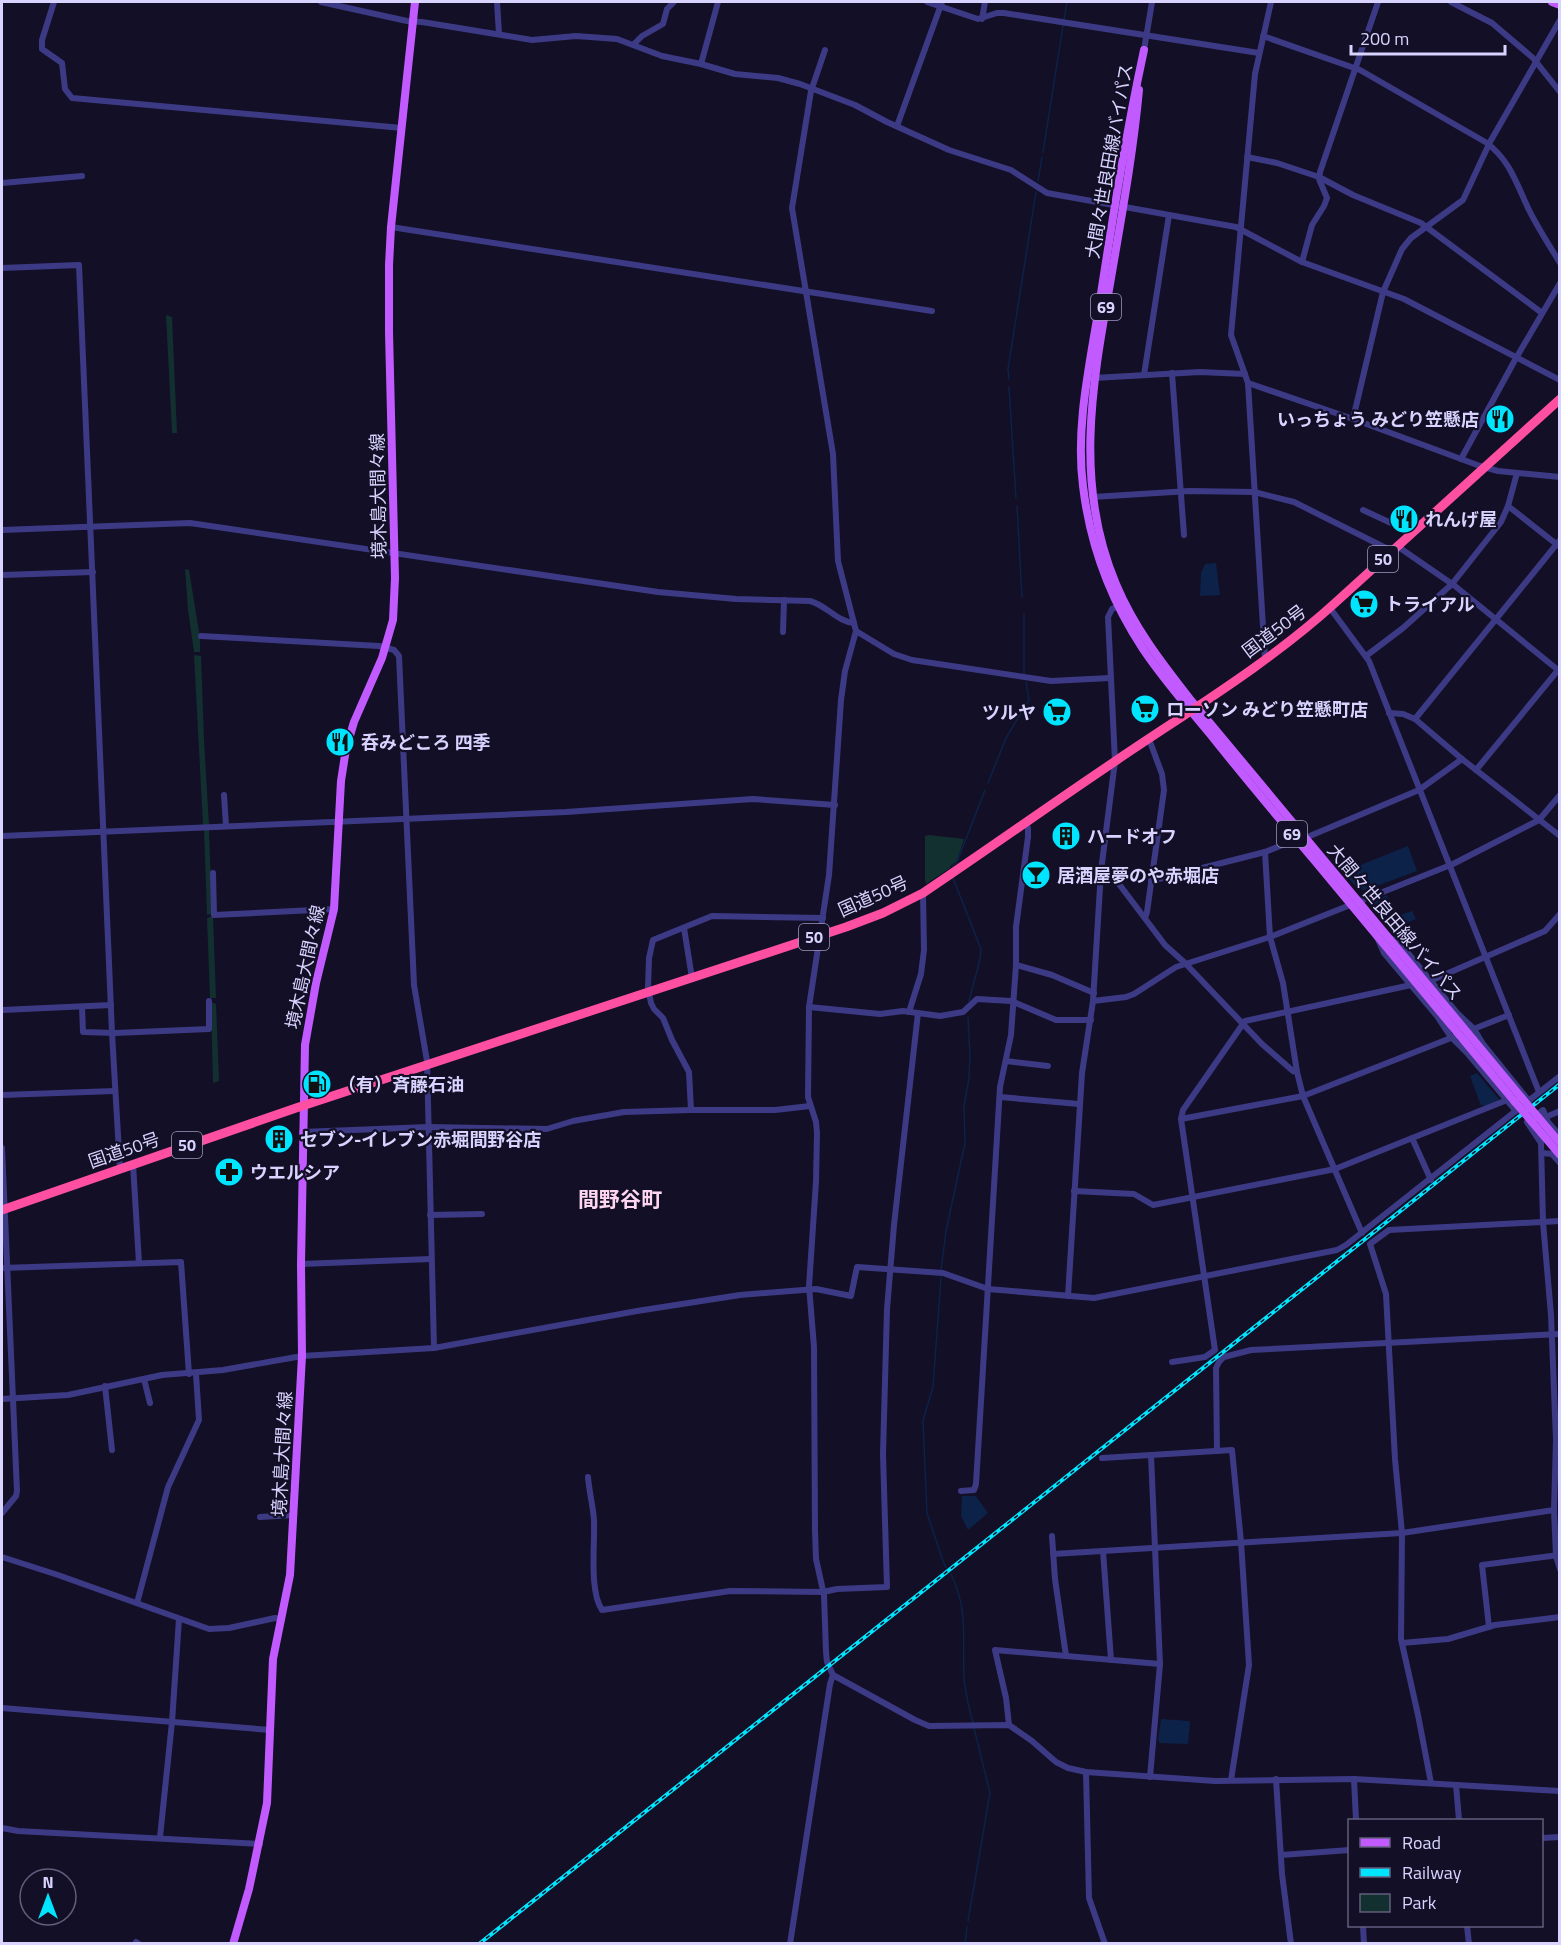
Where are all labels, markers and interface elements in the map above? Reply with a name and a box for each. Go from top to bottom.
scale bar [1351,18,1506,56]
text: 200 m [1360,25,1409,52]
street label: 大間々世良田線バイパス [1079,61,1139,261]
road number: 69 [1091,294,1121,320]
restaurant icon: いっちょう みどり笠懸店 [1484,403,1516,435]
place label: いっちょう みどり笠懸店 [1277,406,1479,433]
street label: 境木島大間々線 [363,433,393,559]
restaurant icon: れんげ屋 [1388,503,1420,535]
place label: れんげ屋 [1425,506,1497,533]
road number: 50 [1368,546,1398,572]
supermarket icon: トライアル [1348,588,1380,620]
place label: トライアル [1385,591,1475,618]
street label: 国道50号 [1236,598,1312,664]
supermarket icon: ローソン みどり笠懸町店 [1129,693,1161,725]
supermarket icon: ツルヤ [1041,696,1073,728]
place label: ローソン みどり笠懸町店 [1166,696,1368,723]
place label: ツルヤ [982,699,1036,726]
restaurant icon: 呑みどころ 四季 [324,726,356,758]
place label: 呑みどころ 四季 [361,729,490,756]
building icon: ハードオフ [1050,820,1082,852]
road number: 69 [1277,821,1307,847]
place label: ハードオフ [1087,823,1177,850]
street label: 大間々世良田線バイパス [1321,838,1469,1006]
bar icon: 居酒屋夢のや赤堀店 [1020,859,1052,891]
place label: 居酒屋夢のや赤堀店 [1057,862,1219,889]
street label: 国道50号 [834,869,912,923]
street label: 境木島大間々線 [279,903,331,1031]
road number: 50 [799,924,829,950]
fuel station icon: （有）斉藤石油 [301,1068,333,1100]
place label: （有）斉藤石油 [338,1071,464,1098]
building icon: セブン-イレブン赤堀間野谷店 [263,1123,295,1155]
street label: 国道50号 [85,1125,163,1175]
place label: セブン-イレブン赤堀間野谷店 [300,1126,541,1153]
road number: 50 [172,1132,202,1158]
pharmacy icon: ウエルシア [213,1156,245,1188]
place label: ウエルシア [250,1159,340,1186]
district label: 間野谷町 [578,1183,662,1215]
street label: 境木島大間々線 [265,1390,299,1518]
legend [1348,1819,1543,1927]
text: Road [1402,1829,1441,1856]
text: Railway [1402,1859,1462,1886]
north arrow [18,1867,78,1927]
text: N [42,1870,54,1894]
text: Park [1402,1889,1437,1916]

